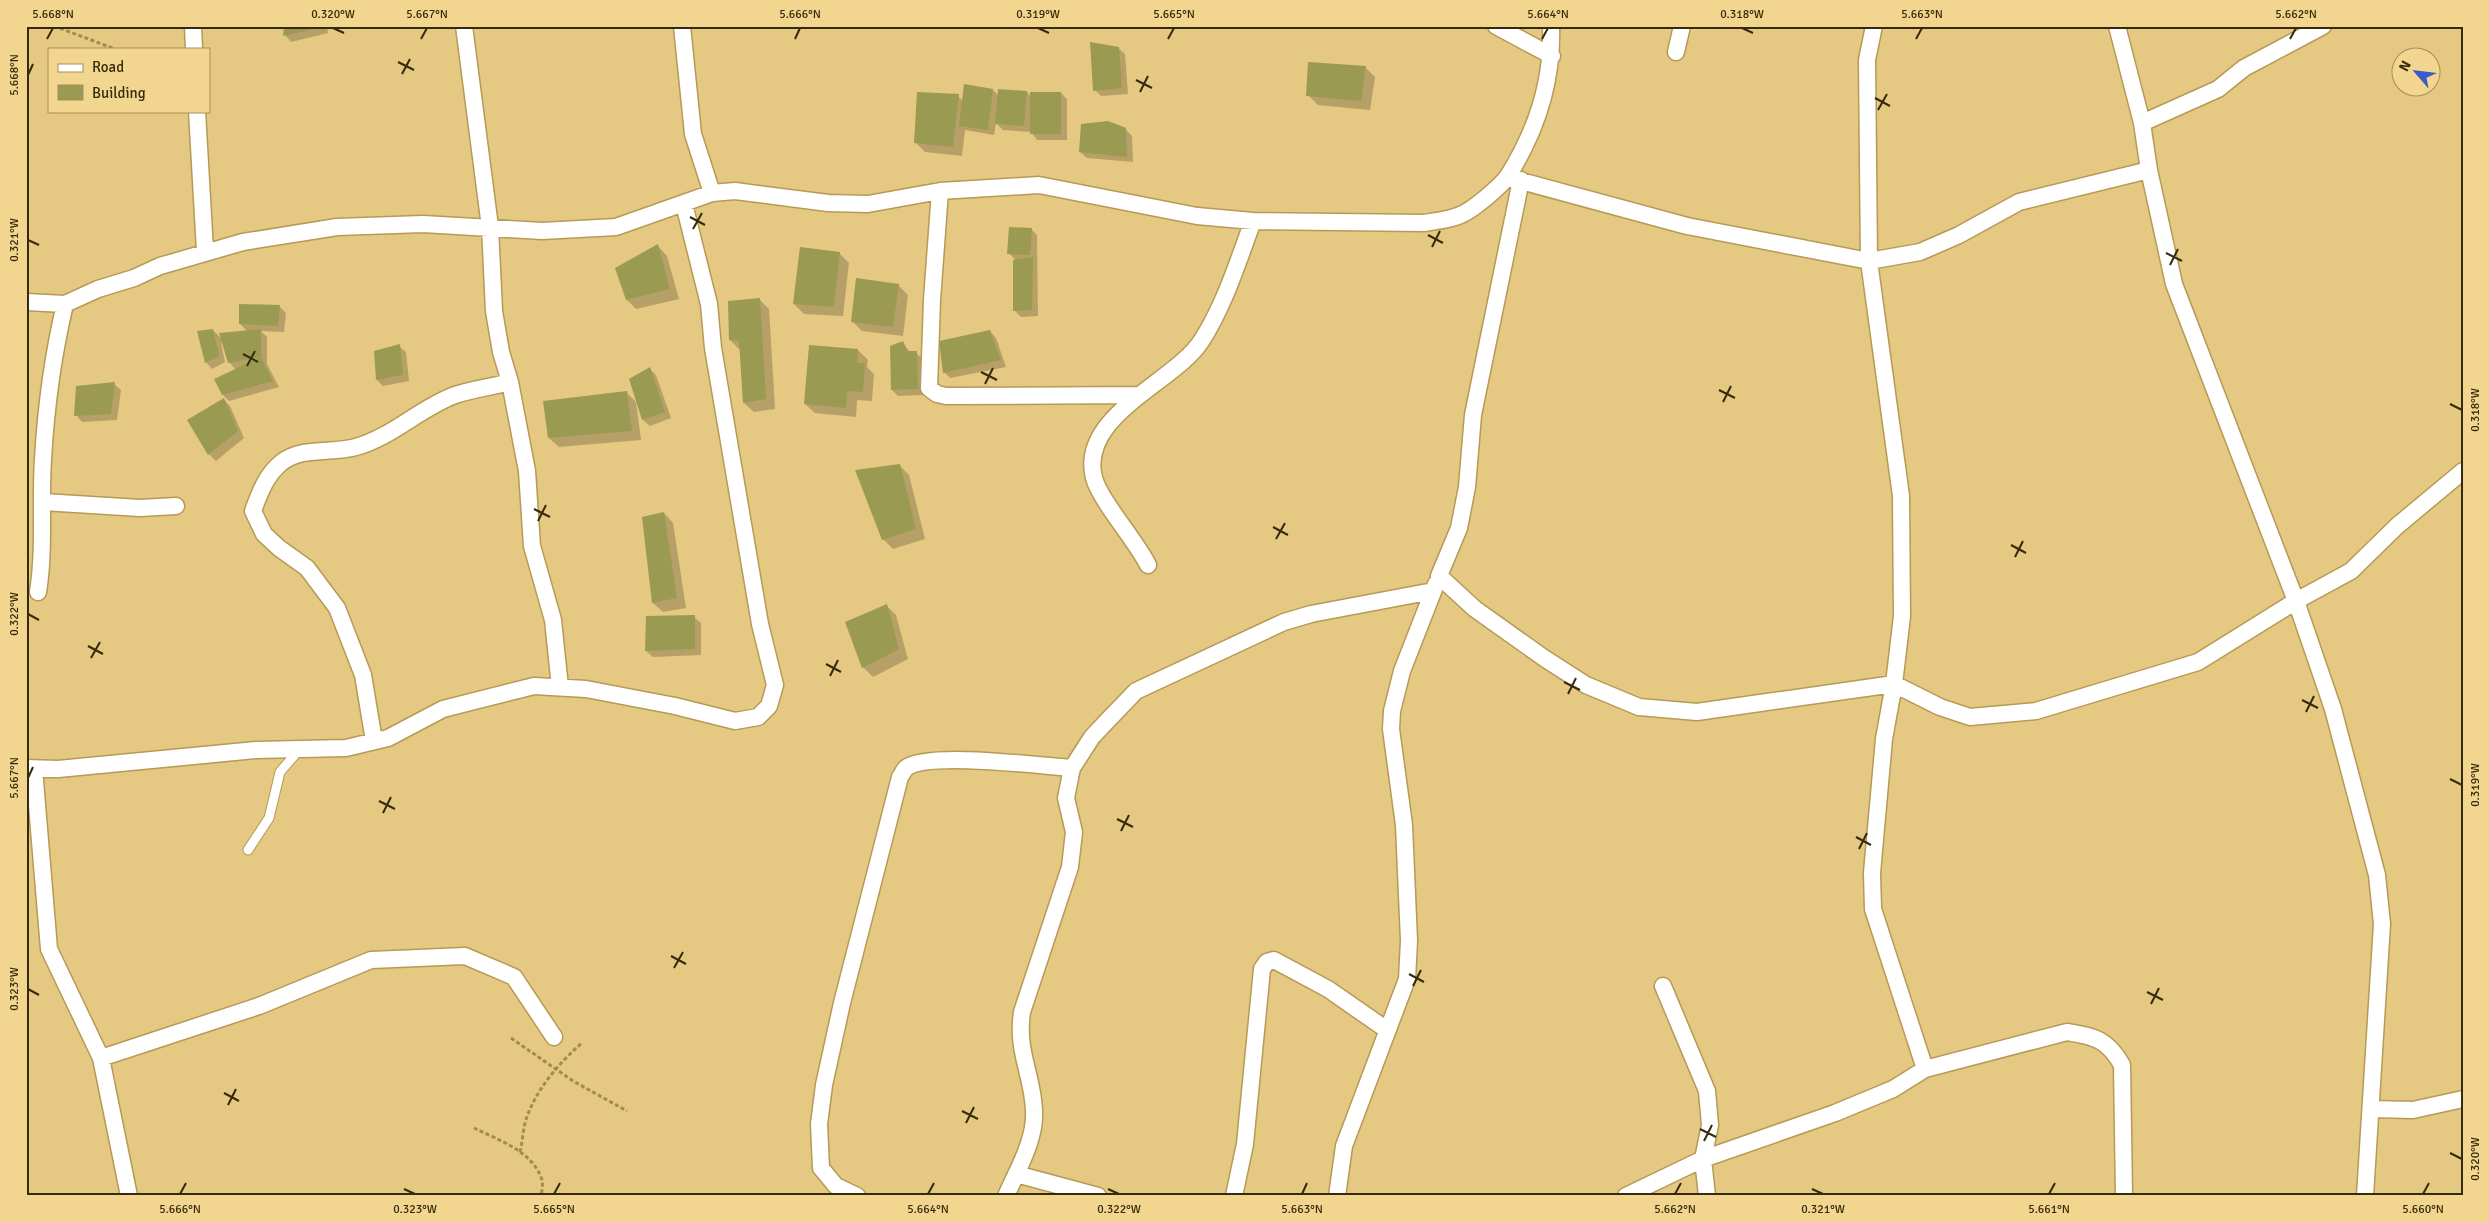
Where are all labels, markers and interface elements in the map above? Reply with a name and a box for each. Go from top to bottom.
text: 5.668°N [32,7,74,22]
text: 0.320°W [311,7,355,22]
text: 5.667°N [406,7,448,22]
text: 5.666°N [779,7,821,22]
text: 0.319°W [1016,7,1060,22]
text: 5.665°N [1153,7,1195,22]
text: 5.664°N [1527,7,1569,22]
text: 0.318°W [1720,7,1764,22]
text: 5.663°N [1901,7,1943,22]
text: 5.662°N [2275,7,2317,22]
legend [48,48,210,112]
north arrow [2392,48,2442,98]
text: 5.668°N [7,54,22,96]
text: Road [92,58,124,76]
text: N [2395,58,2415,74]
text: Building [92,84,146,102]
text: 0.321°W [7,218,22,262]
text: 0.318°W [2468,388,2483,432]
text: 0.322°W [7,592,22,636]
text: 5.667°N [7,757,22,799]
text: 0.319°W [2468,763,2483,807]
text: 0.323°W [7,967,22,1011]
text: 0.320°W [2468,1137,2483,1181]
text: 5.666°N [159,1202,201,1217]
text: 0.323°W [393,1202,437,1217]
text: 5.665°N [533,1202,575,1217]
text: 5.664°N [907,1202,949,1217]
text: 0.322°W [1097,1202,1141,1217]
text: 5.663°N [1281,1202,1323,1217]
text: 5.662°N [1654,1202,1696,1217]
text: 0.321°W [1801,1202,1845,1217]
text: 5.661°N [2028,1202,2070,1217]
text: 5.660°N [2402,1202,2444,1217]

